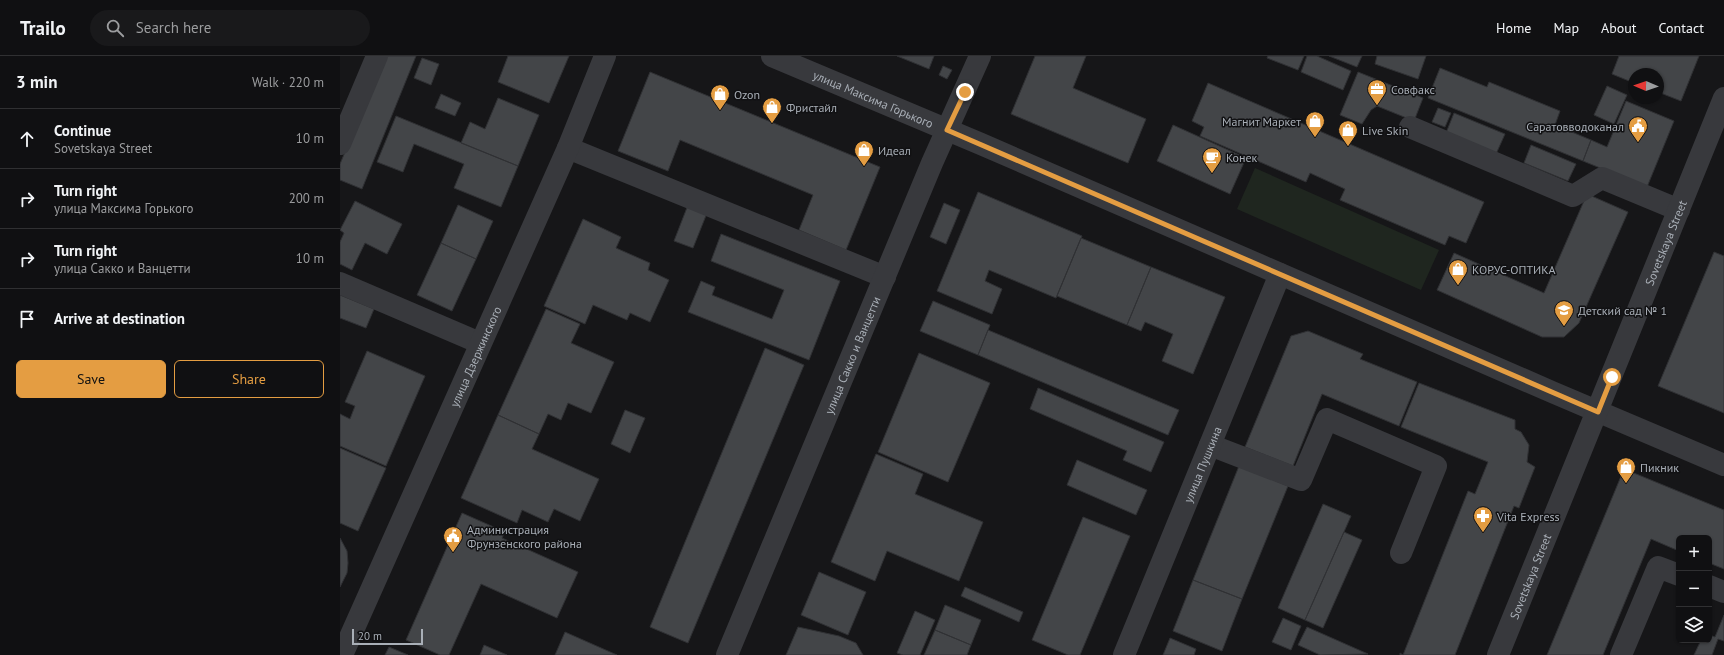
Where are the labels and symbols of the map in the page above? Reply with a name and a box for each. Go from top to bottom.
street label: улица Максима Горького [811,67,936,131]
north arrow [1628,68,1664,104]
office icon: Совфакс [1366,78,1388,106]
place label: Совфакс [1391,82,1436,97]
shop icon: Ozon [709,83,731,111]
route end [956,83,974,101]
place label: Ozon [734,87,760,102]
shop icon: Фристайл [761,96,783,124]
place label: Фристайл [786,100,837,115]
shop icon: Магнит Маркет [1304,110,1326,138]
place label: Магнит Маркет [1222,114,1301,129]
public building icon: Саратовводоканал [1627,115,1649,143]
shop icon: Live Skin [1337,119,1359,147]
place label: Саратовводоканал [1526,119,1624,134]
place label: Live Skin [1362,123,1408,138]
shop icon: Идеал [853,139,875,167]
place label: Идеал [878,143,911,158]
cafe icon: Конек [1201,146,1223,174]
place label: Конек [1226,150,1258,165]
street label: Sovetskaya Street [1641,198,1689,288]
shop icon: КОРУС-ОПТИКА [1447,258,1469,286]
place label: КОРУС-ОПТИКА [1472,262,1556,277]
street label: улица Сакко и Ванцетти [821,294,883,416]
school or university icon: Детский сад № 1 [1553,299,1575,327]
place label: Детский сад № 1 [1578,303,1667,318]
street label: улица Дзержинского [446,304,504,409]
route start [1603,368,1621,386]
street label: улица Пушкина [1180,424,1224,505]
shop icon: Пикник [1615,456,1637,484]
place label: Пикник [1640,460,1679,475]
pharmacy icon: Vita Express [1472,505,1494,533]
place label: Vita Express [1496,509,1560,524]
place label: Администрация Фрунзенского района [467,522,582,551]
public building icon: Администрация Фрунзенского района [442,525,464,553]
street label: Sovetskaya Street [1506,531,1554,621]
scale bar [352,627,423,646]

